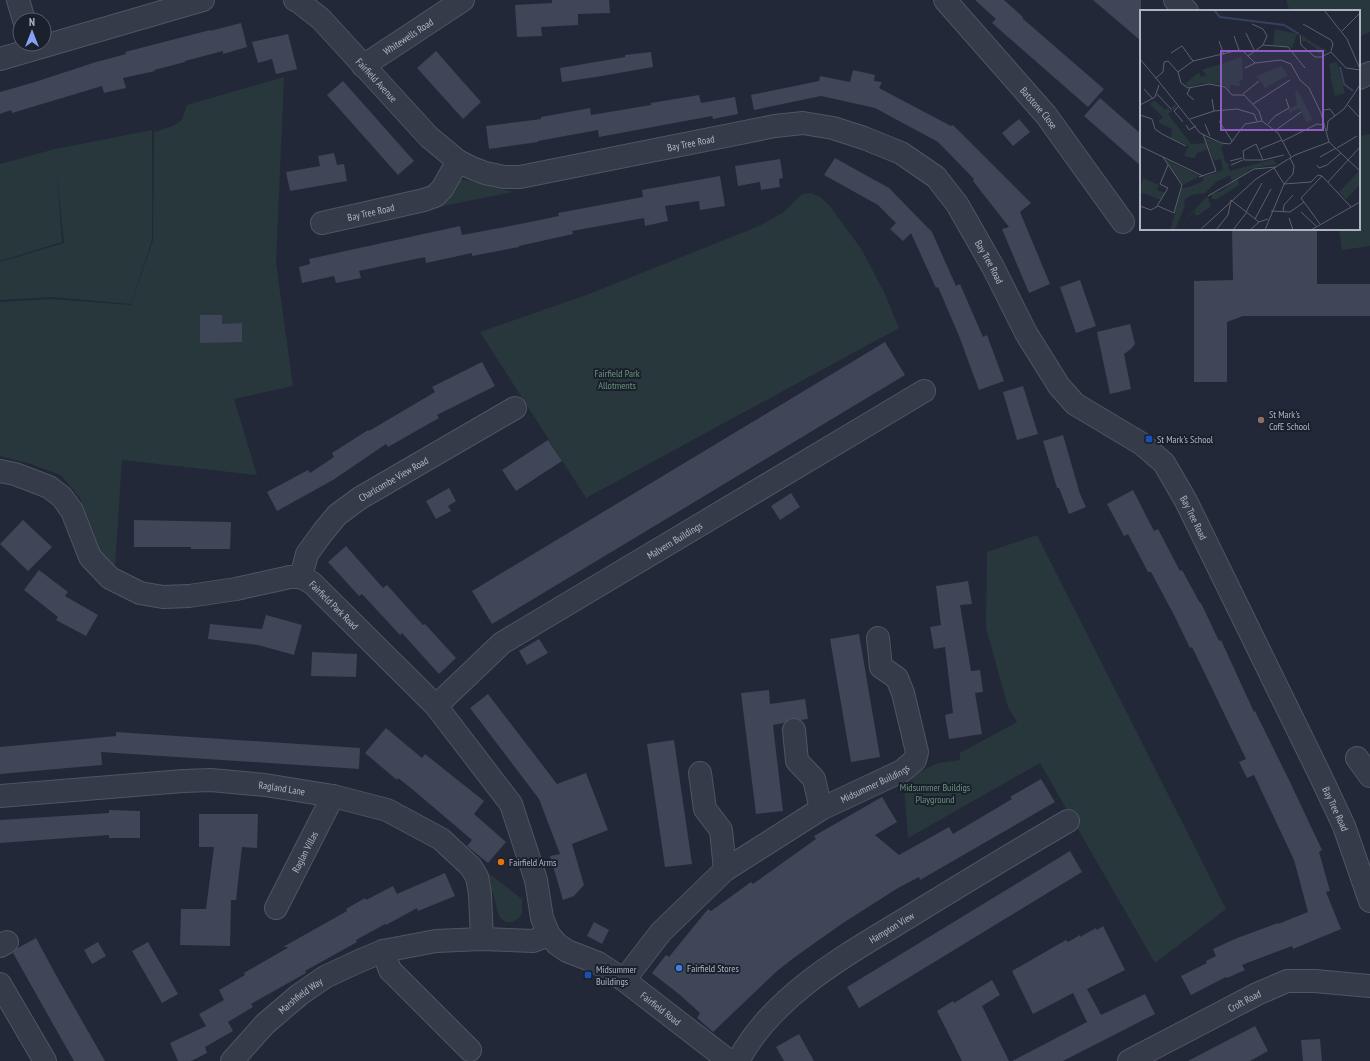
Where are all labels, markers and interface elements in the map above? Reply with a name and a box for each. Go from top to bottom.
inset map [1140,10,1360,230]
north arrow [12,12,52,52]
text: N [29,15,35,29]
street label: Whitewells Road [381,15,436,58]
street label: Fairfield Avenue [353,55,400,105]
street label: Batstone Close [1017,84,1060,132]
street label: Bay Tree Road [666,132,715,154]
street label: Bay Tree Road [346,201,396,224]
street label: Bay Tree Road [972,238,1006,286]
park label: Fairfield Park Allotments [594,367,640,392]
place label: St Mark's CofE School [1269,408,1310,433]
marker: St Mark's CofE School [1256,415,1266,425]
place label: St Mark's School [1157,433,1214,446]
marker: St Mark's School [1144,434,1154,444]
street label: Charlcombe View Road [356,454,431,504]
street label: Bay Tree Road [1177,493,1210,542]
street label: Malvern Buildings [645,519,705,562]
street label: Fairfield Park Road [306,578,361,632]
street label: Midsummer Buildings [838,761,913,806]
street label: Ragland Lane [258,778,306,798]
park label: Midsummer Buildigs Playground [900,781,971,806]
street label: Bay Tree Road [1319,785,1351,833]
street label: Raglan Villas [289,829,321,875]
place label: Fairfield Arms [509,856,557,869]
marker: Fairfield Arms [496,857,506,867]
street label: Hampton View [867,909,917,946]
place label: Fairfield Stores [687,962,739,975]
place label: Midsummer Buildings [596,963,637,988]
marker: Fairfield Stores [674,963,684,973]
marker: Midsummer Buildings [583,970,593,980]
street label: Marshfield Way [276,975,325,1017]
street label: Croft Road [1226,987,1263,1015]
street label: Fairfield Road [638,989,683,1028]

